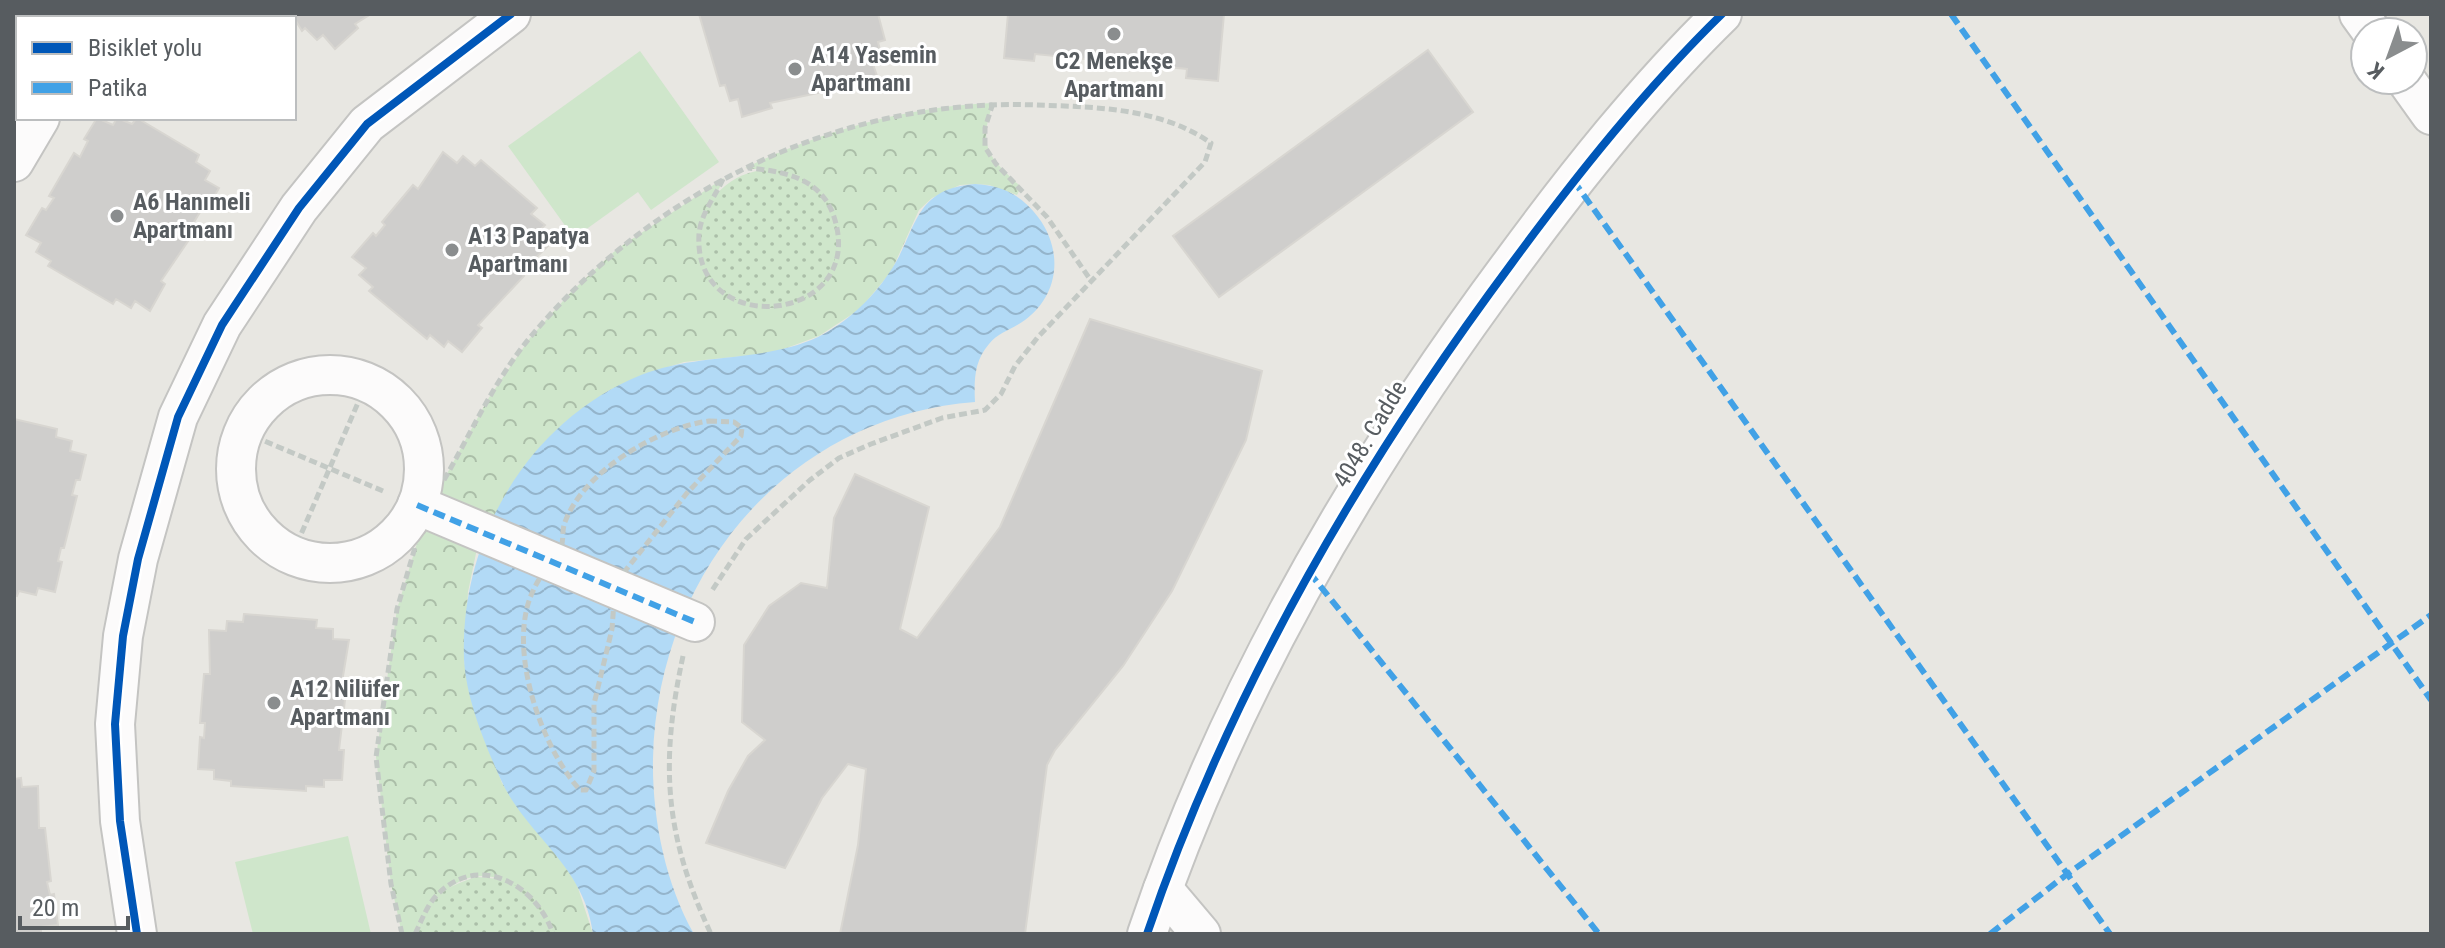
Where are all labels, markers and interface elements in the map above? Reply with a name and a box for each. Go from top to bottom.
legend [16,16,296,120]
north arrow [2349,16,2429,96]
marker: C2 Menekşe Apartmanı [1105,25,1123,43]
text: Bisiklet yolu [88,34,202,62]
place label: A14 Yasemin Apartmanı [811,41,937,97]
place label: C2 Menekşe Apartmanı [1055,47,1173,103]
text: K [2363,57,2389,84]
marker: A14 Yasemin Apartmanı [786,60,804,78]
text: Patika [88,74,148,102]
place label: A6 Hanımeli Apartmanı [133,188,251,244]
marker: A6 Hanımeli Apartmanı [108,207,126,225]
place label: A13 Papatya Apartmanı [468,222,589,278]
marker: A13 Papatya Apartmanı [443,241,461,259]
street label: 4048. Cadde [1327,376,1413,492]
place label: A12 Nilüfer Apartmanı [290,675,400,731]
marker: A12 Nilüfer Apartmanı [265,694,283,712]
scale bar [20,880,128,930]
text: 20 m [32,894,79,922]

